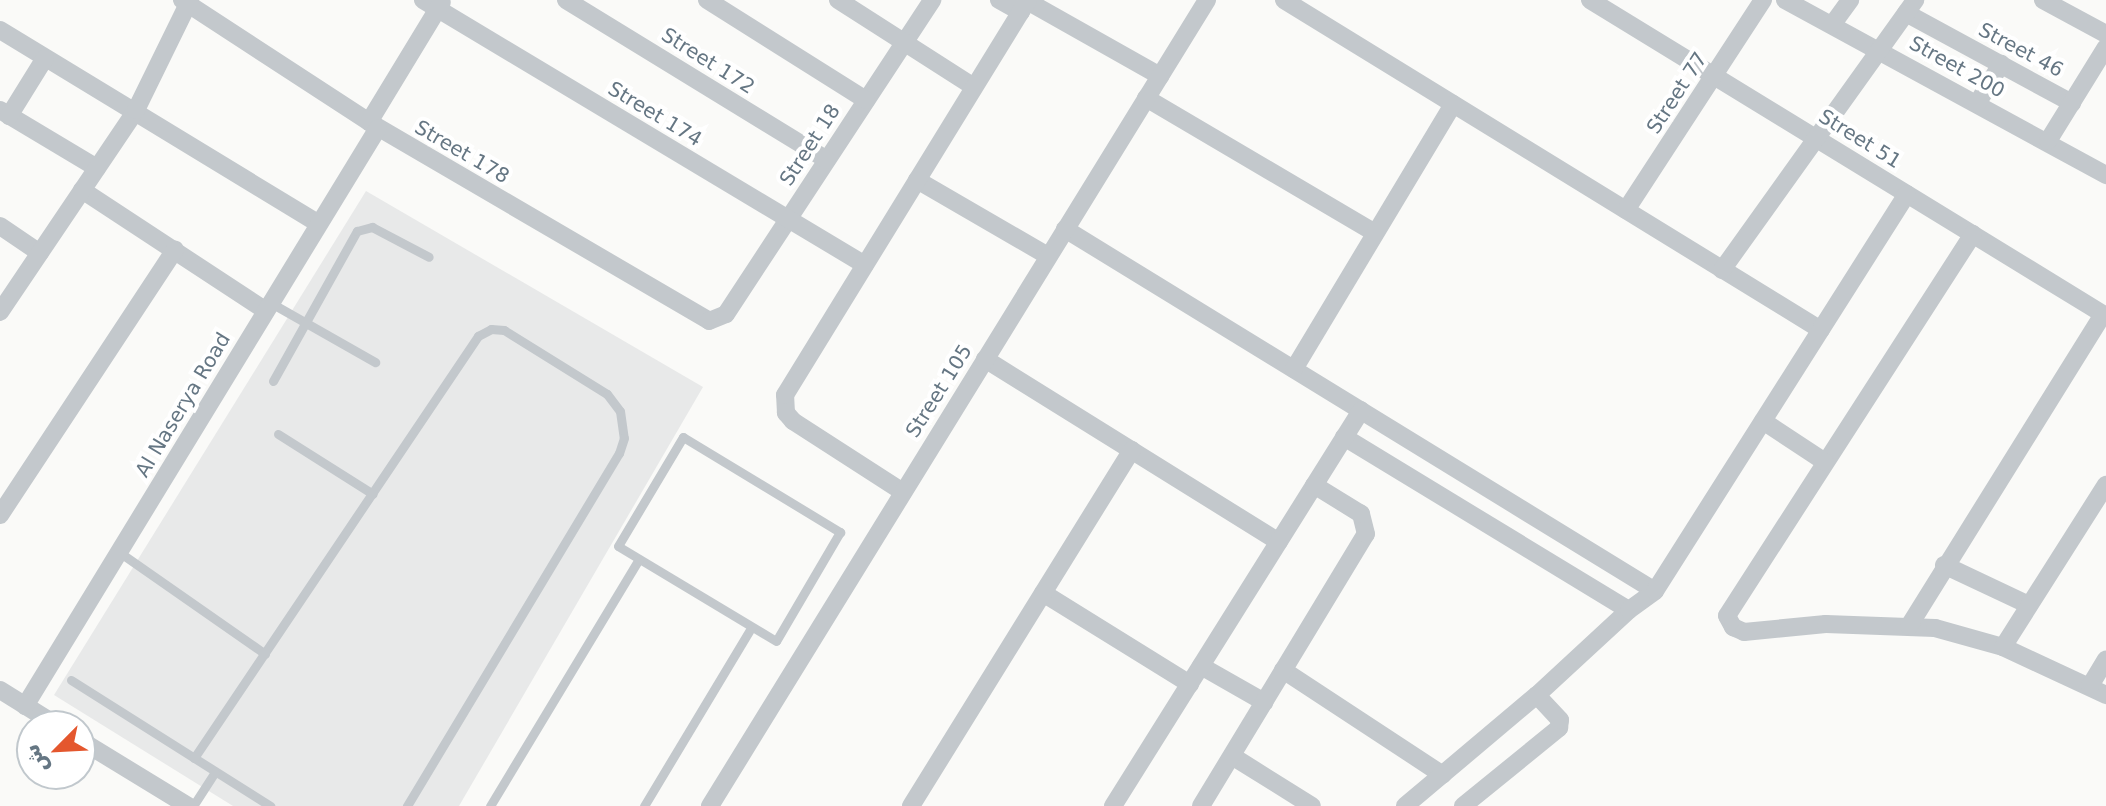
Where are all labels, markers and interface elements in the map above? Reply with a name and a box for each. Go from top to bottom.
street label: Street 46 [1974,18,2068,82]
street label: Street 172 [657,23,759,99]
street label: Street 200 [1905,31,2009,103]
street label: Street 77 [1642,48,1712,138]
street label: Street 174 [604,77,706,151]
street label: Street 18 [775,100,845,190]
street label: Street 51 [1814,104,1906,174]
street label: Street 178 [410,115,514,189]
street label: Al Naserya Road [130,328,236,482]
street label: Street 105 [901,340,977,442]
north arrow [16,710,96,790]
text: ش [18,740,53,778]

